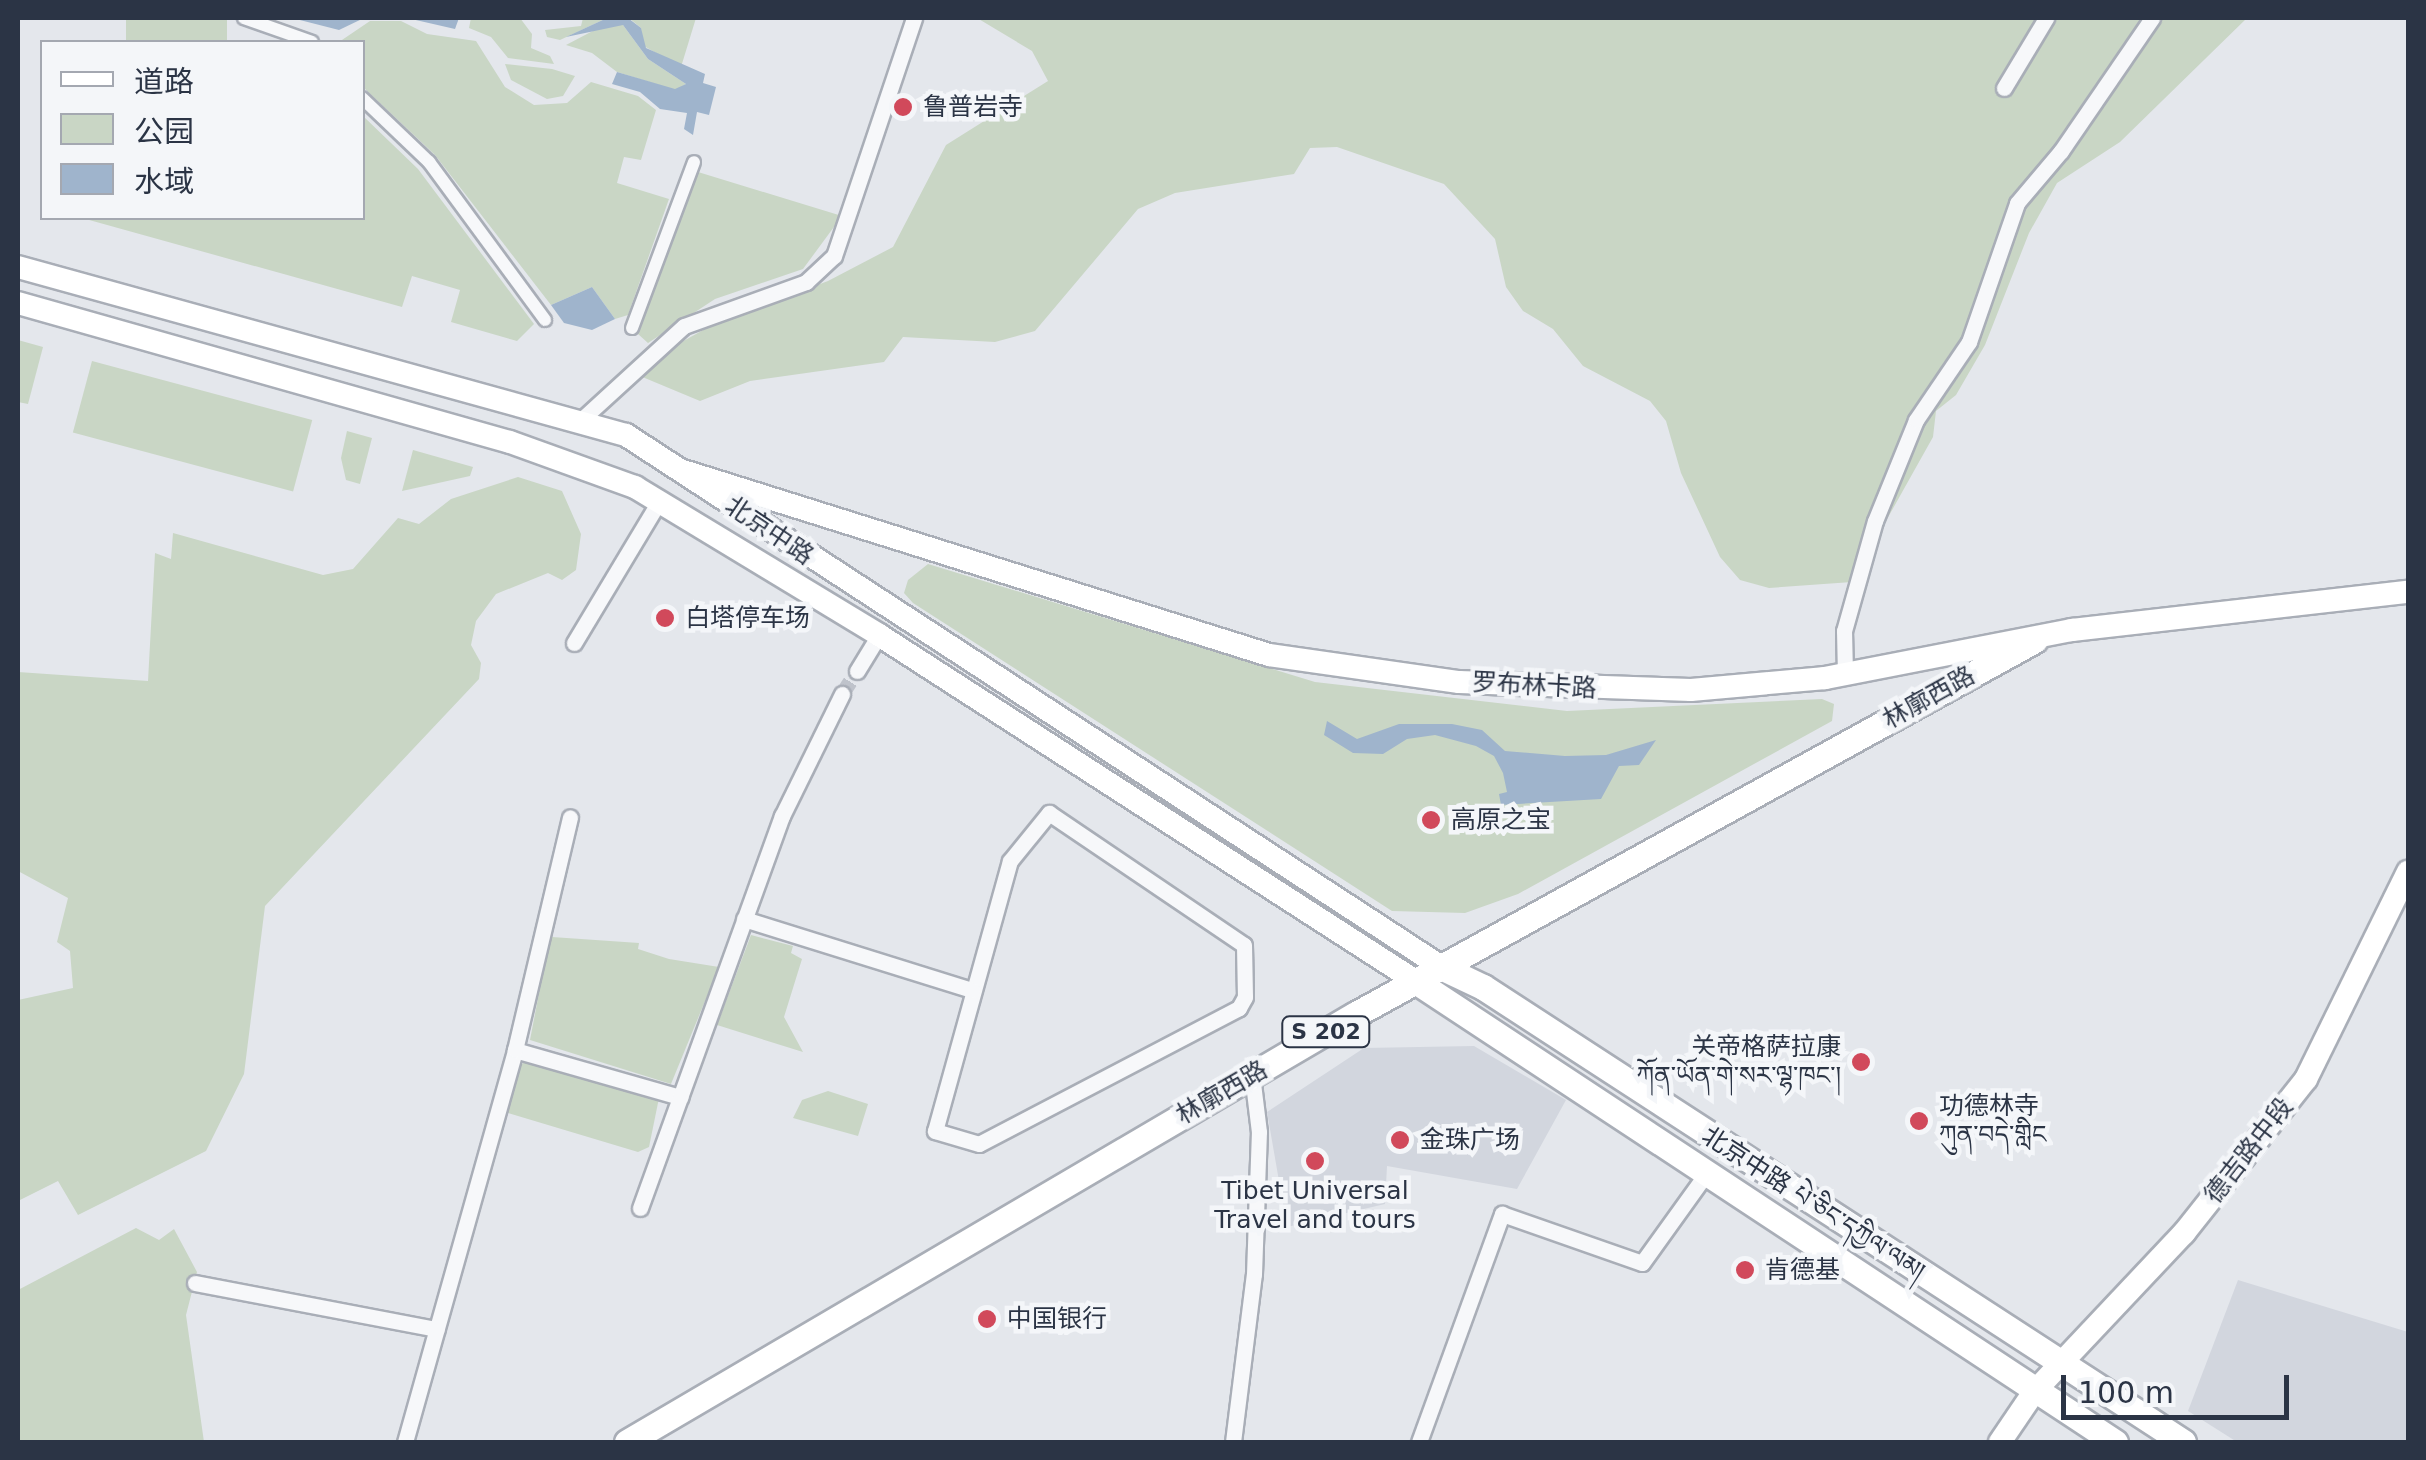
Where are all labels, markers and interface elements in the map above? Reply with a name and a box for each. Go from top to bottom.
legend [40,40,365,220]
text: 道路 [134,64,194,99]
place label: 鲁普岩寺 [923,92,1023,122]
marker: 鲁普岩寺 [892,96,914,118]
text: 公园 [134,114,194,149]
text: 水域 [134,164,194,199]
street label: 北京中路 [719,491,819,571]
place label: 白塔停车场 [685,603,810,633]
marker: 白塔停车场 [654,607,676,629]
street label: 林廓西路 [1878,661,1980,735]
street label: 罗布林卡路 [1471,668,1597,704]
place label: 高原之宝 [1451,805,1551,835]
marker: 高原之宝 [1420,809,1442,831]
road number: S 202 [1281,1015,1371,1049]
place label: 关帝格萨拉康 ཀོན་ཡོན་གེ་སར་ལྷ་ཁང་། [1637,1033,1841,1092]
marker: 关帝格萨拉康 ཀོན་ཡོན་གེ་སར་ལྷ་ཁང་། [1850,1051,1872,1073]
street label: 林廓西路 [1171,1055,1273,1131]
place label: 功德林寺 ཀུན་བདེ་གླིང [1939,1092,2046,1151]
street label: 德吉路中段 [2199,1093,2299,1209]
marker: 功德林寺 ཀུན་བདེ་གླིང [1908,1110,1930,1132]
street label: 北京中路 པེ་ཅིང་དཀྱིལ་ལམ། [1696,1121,1930,1287]
place label: 金珠广场 [1420,1125,1520,1155]
marker: 金珠广场 [1389,1129,1411,1151]
marker: Tibet Universal Travel and tours [1304,1150,1326,1172]
place label: Tibet Universal Travel and tours [1214,1177,1416,1236]
place label: 肯德基 [1765,1255,1840,1285]
marker: 肯德基 [1734,1259,1756,1281]
place label: 中国银行 [1007,1304,1107,1334]
marker: 中国银行 [976,1308,998,1330]
scale bar [2066,1355,2294,1417]
text: 100 m [2078,1375,2174,1410]

